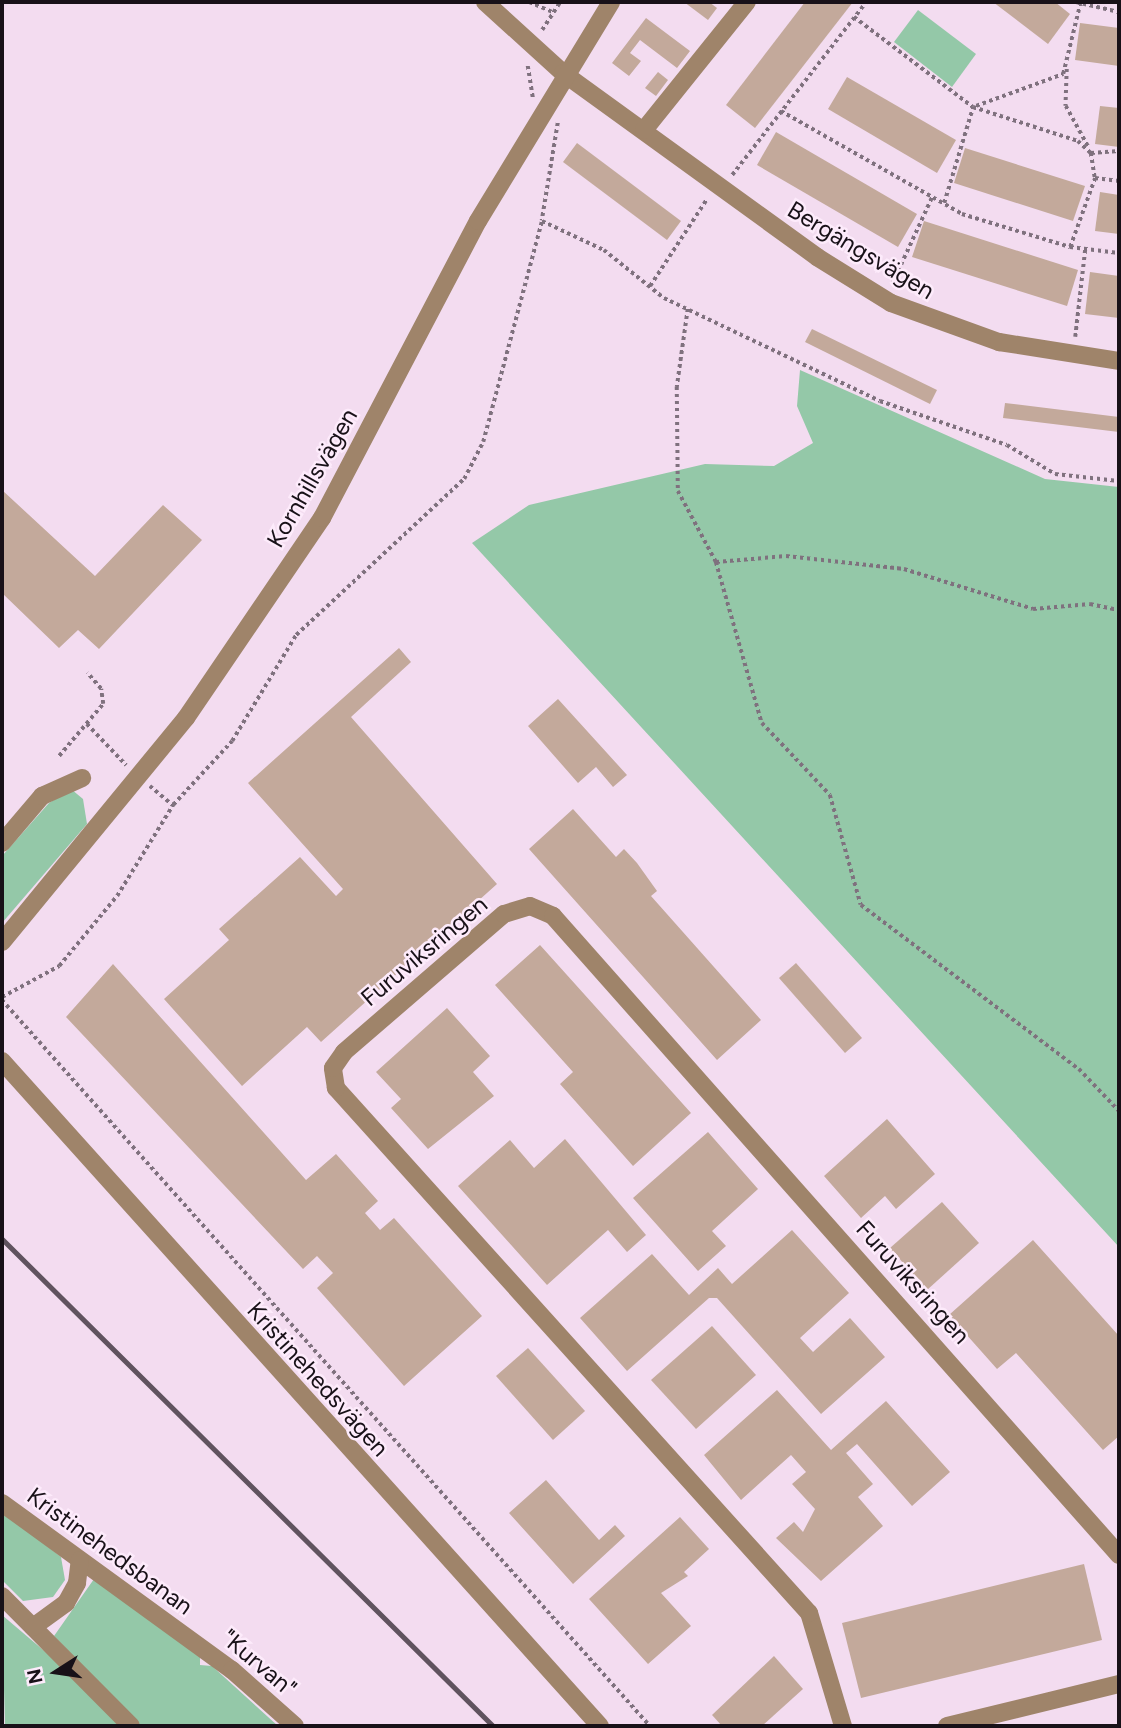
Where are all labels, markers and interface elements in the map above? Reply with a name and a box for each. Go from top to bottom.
street label: Bergängsvägen [782,195,940,305]
street label: Kornhillsvägen [261,403,363,553]
street label: Furuviksringen [355,890,493,1012]
street label: Furuviksringen [850,1214,976,1350]
street label: Kristinehedsvägen [241,1296,395,1462]
street label: Kristinehedsbanan [22,1481,198,1621]
street label: "Kurvan" [216,1623,302,1703]
north arrow [21,1637,91,1707]
text: N [22,1667,48,1686]

